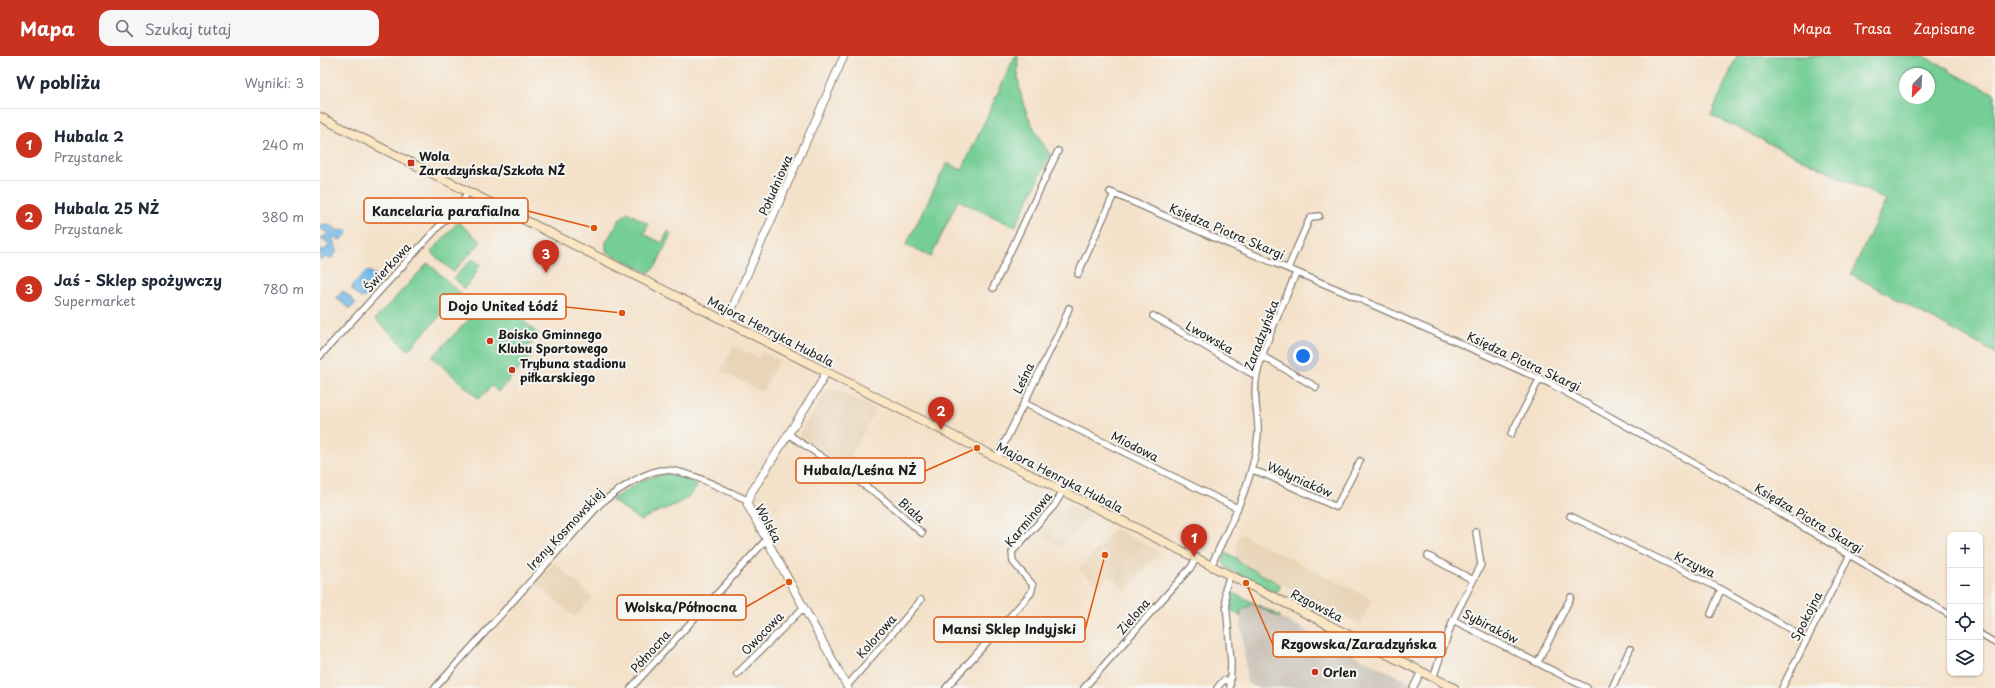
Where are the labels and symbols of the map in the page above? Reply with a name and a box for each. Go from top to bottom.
north arrow [1899,68,1935,104]
place label: Wola Zaradzyńska/Szkoła NŻ [419,147,565,179]
street label: Południowa [754,151,797,218]
marker: Wola Zaradzyńska/Szkoła NŻ [406,158,416,168]
callout: Kancelaria parafialna [364,198,528,223]
street label: Księdza Piotra Skargi [1167,199,1287,263]
text: Kancelaria parafialna [372,201,520,220]
street label: Świerkowa [359,238,415,296]
pin: 3 [533,240,559,273]
street label: Majora Henryka Hubala [705,291,838,371]
callout: Dojo United Łódź [440,294,566,319]
text: Dojo United Łódź [448,296,558,315]
street label: Zaradzyńska [1239,297,1283,373]
street label: Lwowska [1183,316,1238,358]
place label: Boisko Gminnego Klubu Sportowego [498,325,608,357]
street label: Księdza Piotra Skargi [1464,327,1584,395]
marker: Boisko Gminnego Klubu Sportowego [485,336,495,346]
your location [1293,346,1313,366]
place label: Trybuna stadionu piłkarskiego [520,354,626,386]
street label: Leśna [1008,359,1038,397]
marker: Trybuna stadionu piłkarskiego [507,365,517,375]
pin: 2 [928,397,954,430]
street label: Miodowa [1108,426,1162,466]
street label: Majora Henryka Hubala [994,437,1127,517]
street label: Wołyniaków [1264,457,1336,502]
callout: Hubala/Leśna NŻ [796,458,925,483]
text: Hubala/Leśna NŻ [803,460,917,479]
street label: Księdza Piotra Skargi [1751,478,1867,558]
street label: Ireny Kosmowskiej [522,484,608,574]
street label: Karminowa [1000,487,1056,550]
street label: Biała [895,493,930,527]
street label: Wolska [751,500,787,546]
pin: 1 [1181,524,1207,557]
street label: Krzywa [1671,546,1719,582]
street label: Rzgowska [1288,584,1347,626]
street label: Spokojna [1786,588,1826,644]
street label: Zielona [1112,594,1154,638]
callout: Wolska/Północna [617,595,746,620]
text: Wolska/Północna [625,597,737,616]
street label: Sybiraków [1460,604,1522,648]
street label: Owocowa [737,607,788,659]
street label: Kolorowa [852,610,901,662]
callout: Mansi Sklep Indyjski [934,617,1085,642]
text: Mansi Sklep Indyjski [942,619,1076,638]
street label: Północna [626,625,674,676]
callout: Rzgowska/Zaradzyńska [1273,632,1445,657]
text: Rzgowska/Zaradzyńska [1281,634,1437,653]
place label: Orlen [1323,663,1357,681]
marker: Orlen [1310,667,1320,677]

